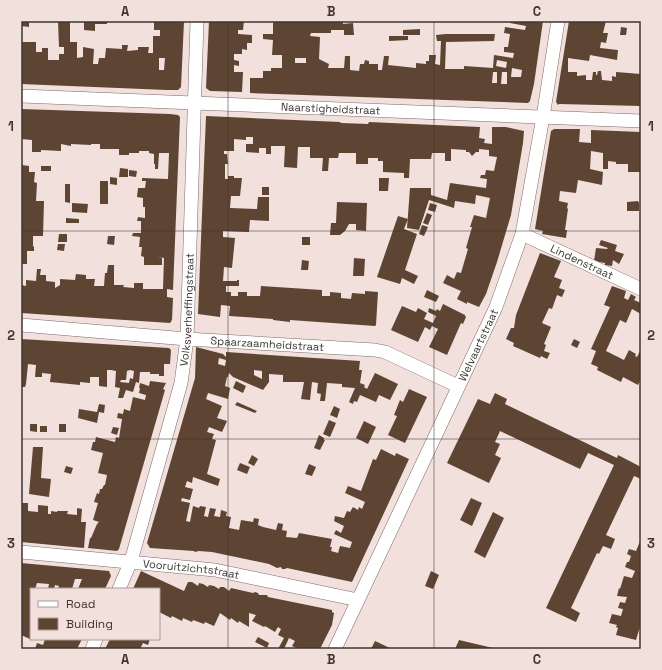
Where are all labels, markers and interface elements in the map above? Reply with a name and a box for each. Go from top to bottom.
text: A [121,3,130,20]
text: B [327,3,336,20]
text: C [533,3,541,20]
street label: Naarstigheidstraat [281,99,381,117]
text: 1 [8,118,14,135]
text: 1 [648,118,654,135]
street label: Lindenstraat [548,241,616,282]
street label: Volksverheffingstraat [176,253,197,367]
street label: Welvaartstraat [455,307,501,383]
text: 2 [7,327,15,344]
text: 2 [647,327,655,344]
street label: Spaarzaamheidstraat [210,333,324,354]
text: 3 [7,535,15,552]
text: 3 [647,535,655,552]
street label: Vooruitzichtstraat [142,556,241,582]
legend [30,588,160,640]
text: Road [66,596,95,612]
text: Building [66,616,113,632]
text: A [121,651,130,668]
text: B [327,651,336,668]
text: C [533,651,541,668]

